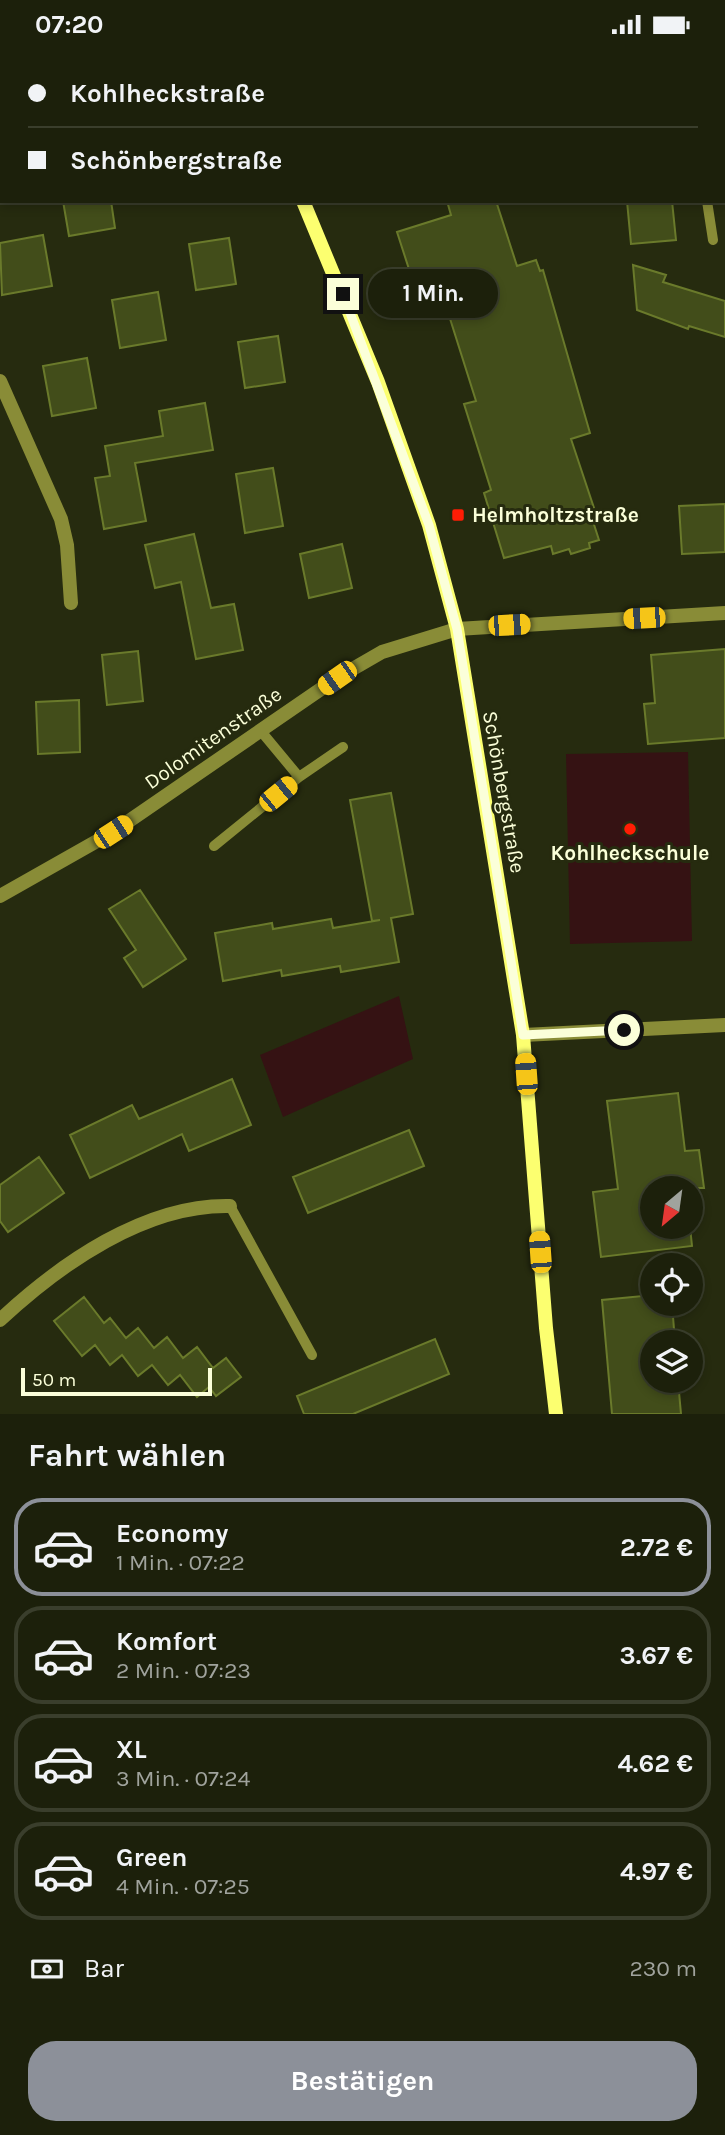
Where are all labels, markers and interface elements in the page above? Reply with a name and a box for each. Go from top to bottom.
text: 07:20 [35,9,104,40]
text: Kohlheckstraße [70,78,265,109]
text: Schönbergstraße [70,145,282,176]
callout: 1 Min. [368,269,497,319]
route end [327,278,359,310]
text: 1 Min. [403,280,463,307]
place label: Helmholtzstraße [472,503,639,527]
marker: Helmholtzstraße [450,507,466,523]
car [623,606,666,630]
car [488,613,531,637]
car [314,657,361,699]
street label: Dolomitenstraße [140,682,286,794]
street label: Schönbergstraße [478,709,530,875]
car [256,773,301,815]
car [90,812,137,852]
marker: Kohlheckschule [622,821,638,837]
place label: Kohlheckschule [551,841,709,865]
route start [608,1014,640,1046]
car [515,1052,538,1096]
north arrow [640,1176,704,1239]
map controls [640,1176,703,1393]
car [529,1230,552,1274]
button: locate [640,1253,703,1316]
button: layers [640,1330,703,1393]
scale bar [21,1365,212,1397]
text: 50 m [32,1369,76,1391]
text: Fahrt wählen [28,1437,226,1474]
icon: car [32,1516,95,1579]
text: Economy [116,1518,228,1549]
text: 2.72 € [620,1532,693,1563]
text: 1 Min. · 07:22 [116,1549,245,1576]
icon: car [32,1624,95,1687]
text: Komfort [116,1626,217,1657]
text: 3.67 € [619,1640,693,1671]
text: 2 Min. · 07:23 [116,1657,251,1684]
icon: car [32,1732,95,1795]
text: XL [116,1734,147,1765]
text: 4.62 € [617,1748,693,1779]
text: 3 Min. · 07:24 [116,1765,250,1792]
icon: car [32,1840,95,1903]
text: Green [116,1842,188,1873]
text: 4.97 € [620,1856,693,1887]
text: 4 Min. · 07:25 [116,1873,250,1900]
icon: cash [28,1950,66,1988]
text: Bar [84,1953,124,1984]
text: 230 m [629,1955,697,1982]
button: Bestätigen [28,2041,697,2121]

